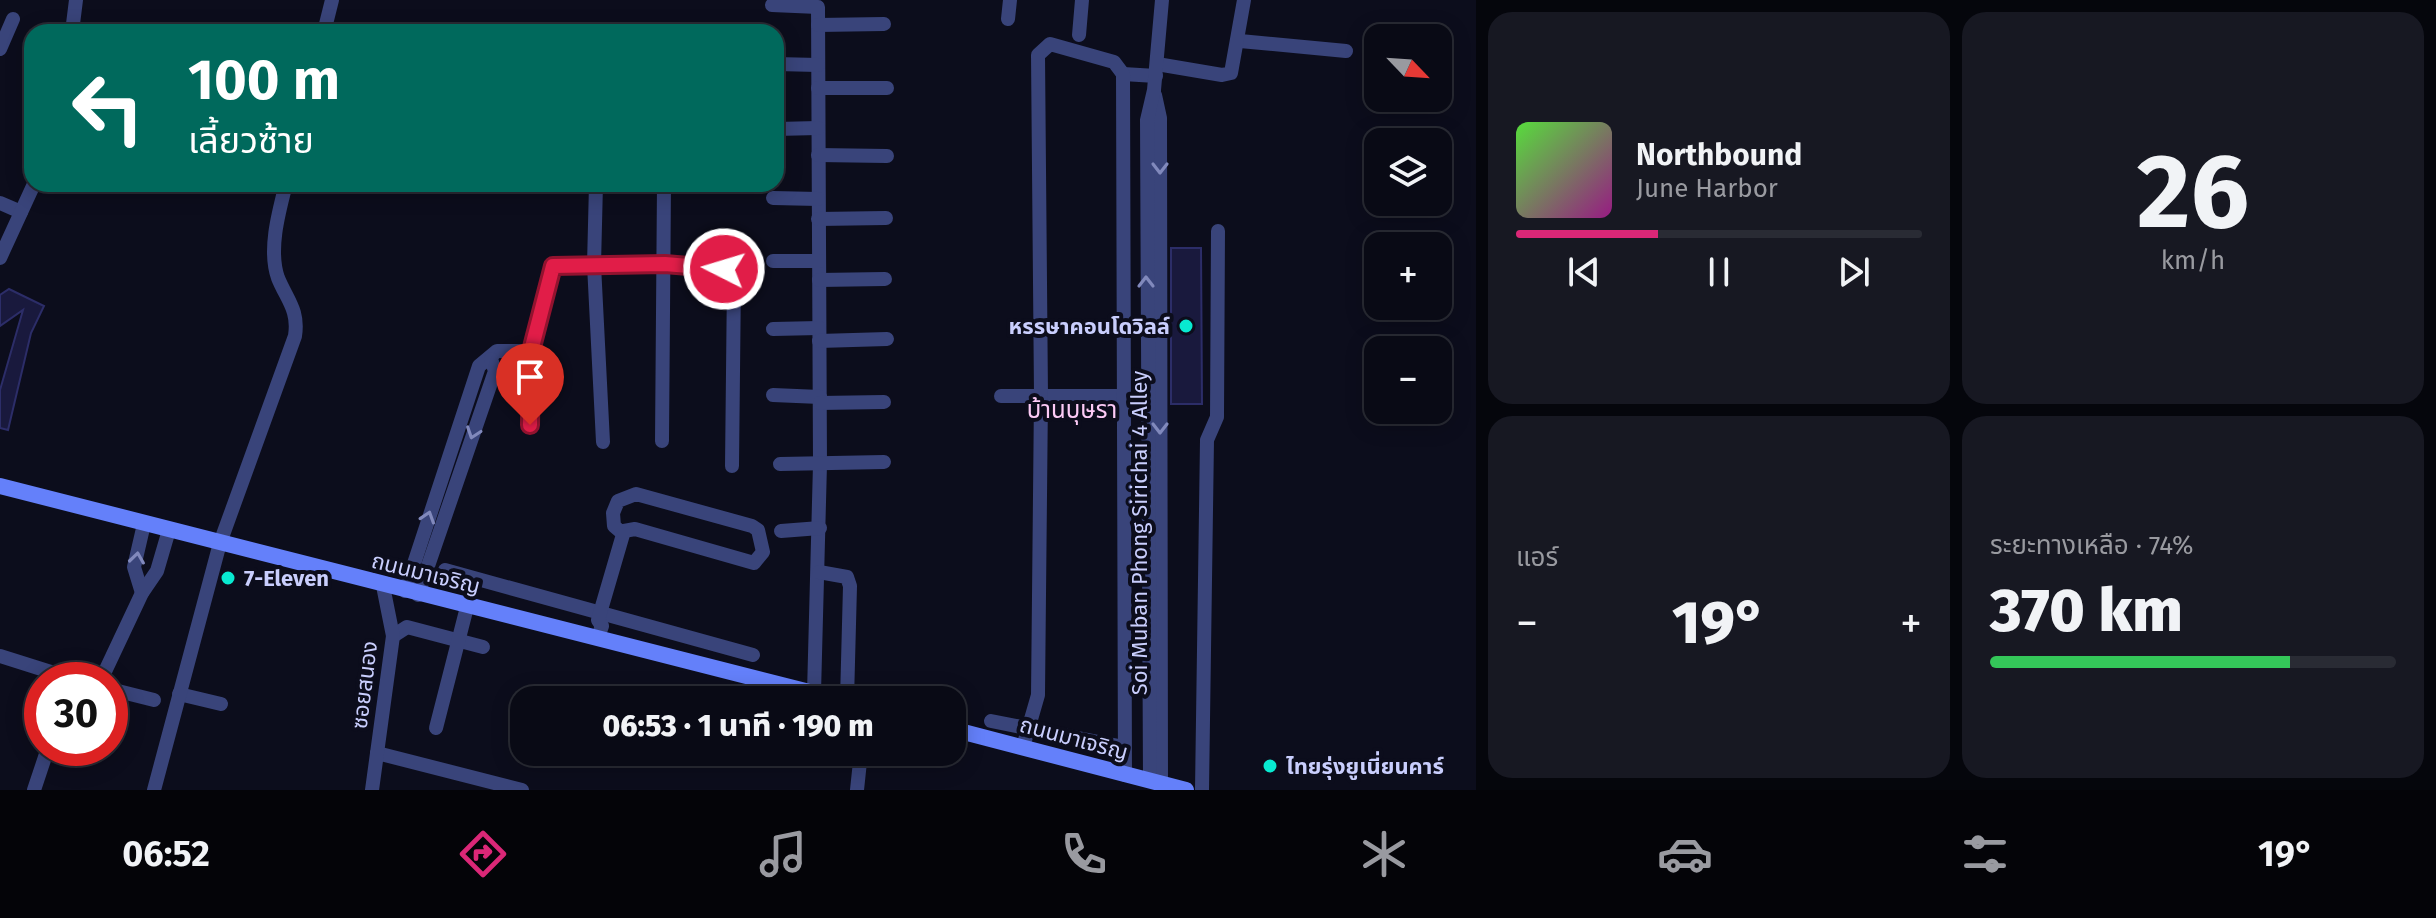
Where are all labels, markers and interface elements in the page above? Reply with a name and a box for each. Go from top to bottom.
north arrow [1364,24,1452,112]
map controls [1364,24,1452,424]
text: 100 m [188,47,340,114]
icon: left [56,56,160,160]
text: เลี้ยวซ้าย [188,119,314,163]
button: layers [1364,128,1452,216]
text: 26 [2137,130,2249,255]
text: Northbound [1636,137,1802,173]
one-way arrow [1151,162,1169,175]
text: June Harbor [1636,173,1778,204]
position arrow [682,227,766,311]
button: + [1364,232,1452,320]
text: km/h [2161,245,2225,276]
icon: previous [1562,250,1606,294]
icon: pause [1697,250,1741,294]
icon: next [1832,250,1876,294]
one-way arrow [1137,275,1155,288]
place label: หรรษาคอนโดวิลล์ [1009,313,1170,340]
marker: หรรษาคอนโดวิลล์ [1177,317,1195,335]
button: − [1364,336,1452,424]
pin [496,343,564,425]
icon: arrive [508,355,552,399]
street label: Soi Muban Phong Sirichai 4 Alley [1126,371,1153,695]
district label: บ้านบุษรา [1027,396,1117,425]
one-way arrow [1151,422,1169,435]
one-way arrow [466,425,482,439]
one-way arrow [419,511,435,524]
text: ระยะทางเหลือ · 74% [1990,530,2194,561]
text: แอร์ [1516,542,1558,573]
street label: ถนนมาเจริญ [369,547,483,600]
one-way arrow [128,552,145,565]
place label: 7-Eleven [244,565,329,592]
marker: 7-Eleven [219,569,237,587]
text: 370 km [1990,575,2183,647]
text: 19° [1672,587,1766,659]
text: − [1516,597,1538,650]
text: + [1900,597,1922,650]
street label: ซอยสนอง [346,640,383,731]
speed limit sign: 30 [24,662,128,766]
text: 06:53 · 1 นาที · 190 m [603,708,874,744]
street label: ถนนมาเจริญ [1017,711,1131,766]
place label: ไทยรุ่งยูเนี่ยนคาร์ [1286,751,1444,780]
marker: ไทยรุ่งยูเนี่ยนคาร์ [1261,757,1279,775]
icon: directions [455,826,511,882]
icon: music [755,826,811,882]
icon: phone [1056,826,1112,882]
icon: climate [1356,826,1412,882]
icon: car [1657,826,1713,882]
icon: filters [1957,826,2013,882]
text: 06:52 [122,832,210,876]
text: 19° [2258,832,2314,876]

